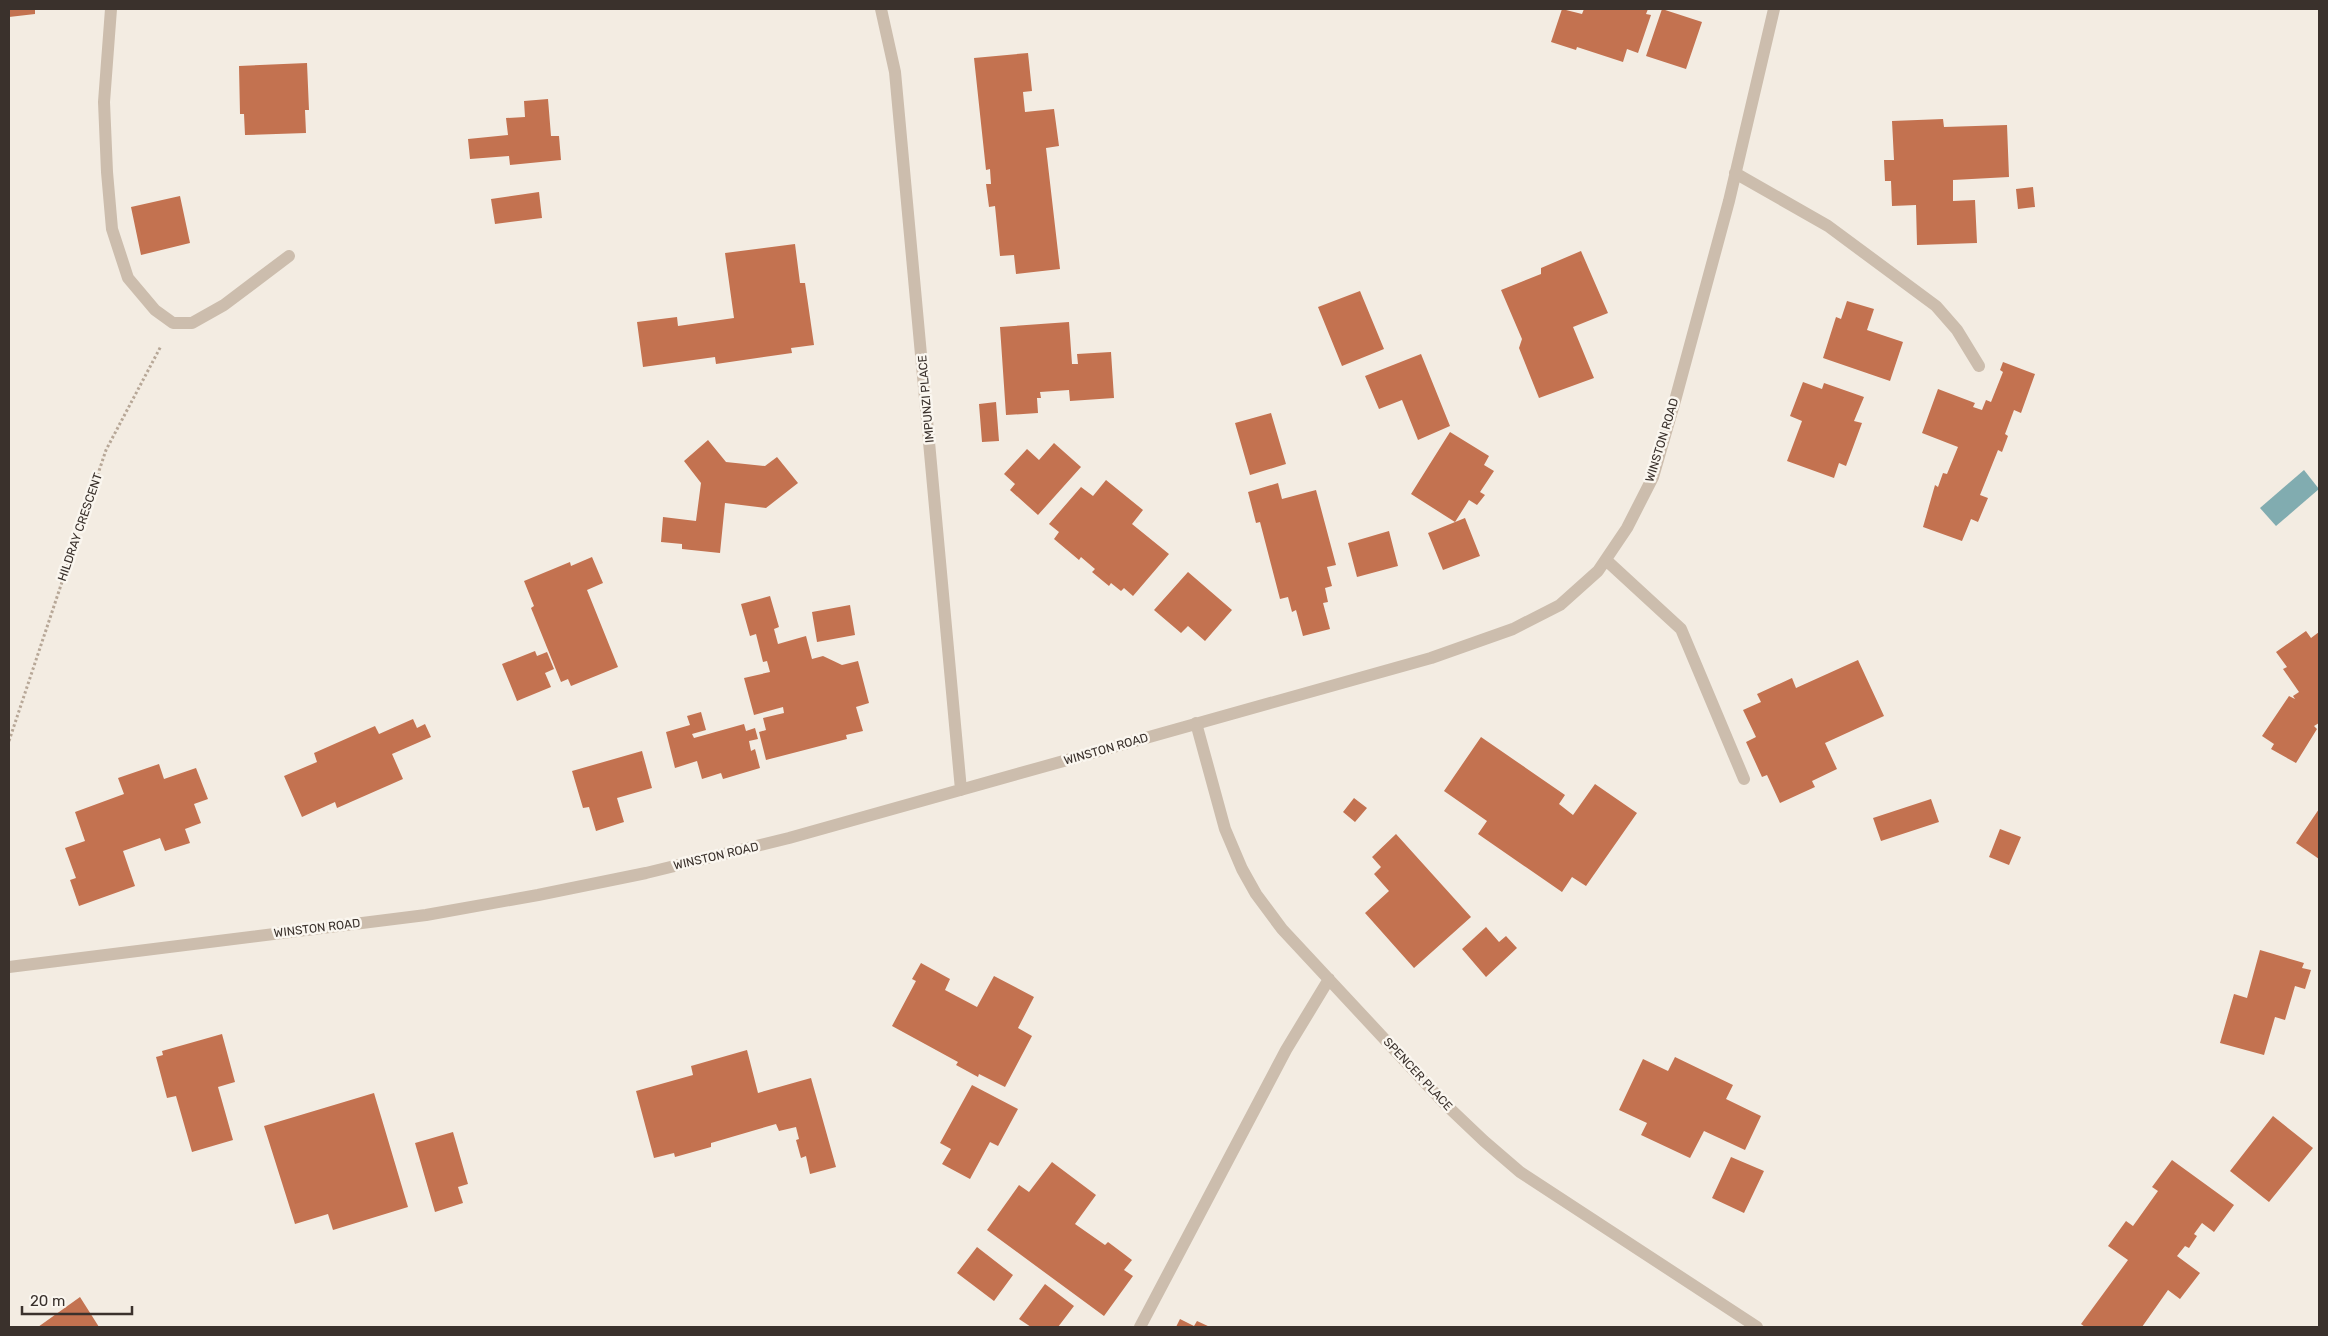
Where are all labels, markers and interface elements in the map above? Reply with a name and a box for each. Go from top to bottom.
street label: IMPUNZI PLACE [915,354,937,444]
street label: WINSTON ROAD [1643,396,1681,484]
street label: HILDRAY CRESCENT [55,471,105,583]
street label: WINSTON ROAD [1062,730,1150,768]
street label: WINSTON ROAD [672,839,760,873]
street label: WINSTON ROAD [273,916,361,940]
street label: SPENCER PLACE [1381,1035,1455,1113]
scale bar [22,1284,132,1316]
text: 20 m [30,1292,65,1310]

